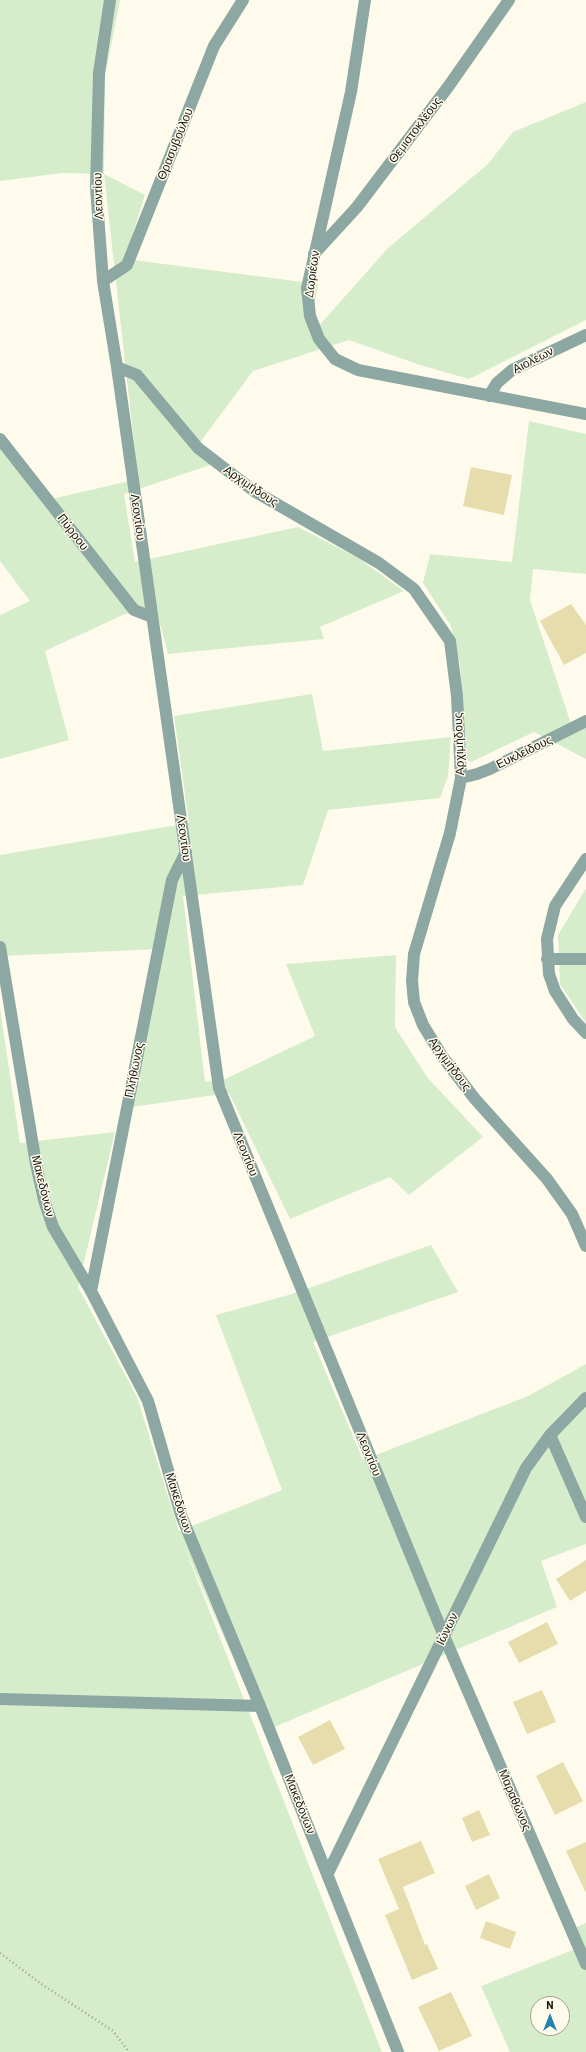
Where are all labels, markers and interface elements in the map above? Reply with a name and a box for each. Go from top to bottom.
street label: Θεμιστοκλέους [386,94,444,166]
street label: Θρασυβούλου [154,106,196,182]
street label: Λεοντίου [90,172,106,220]
street label: Δωριέων [302,250,322,298]
street label: Αιολέων [510,344,556,376]
street label: Αρχιμήδους [221,462,281,510]
street label: Λεοντίου [128,493,148,541]
street label: Πύρρου [54,511,92,553]
street label: Αρχιμήδους [451,712,467,776]
street label: Ευκλείδους [494,732,554,772]
street label: Λεοντίου [174,814,194,862]
street label: Αρχιμήδους [426,1034,474,1094]
street label: Πλήθωνος [122,1041,146,1099]
street label: Λεοντίου [231,1130,261,1178]
street label: Μακεδόνων [28,1154,58,1218]
street label: Λεοντίου [354,1430,384,1478]
street label: Μακεδόνων [162,1471,196,1535]
street label: Ιώνων [433,1611,461,1647]
street label: Μαραθώνος [496,1767,534,1833]
street label: Μακεδόνων [282,1772,318,1836]
north arrow [530,1996,570,2036]
text: N [546,1998,554,2011]

